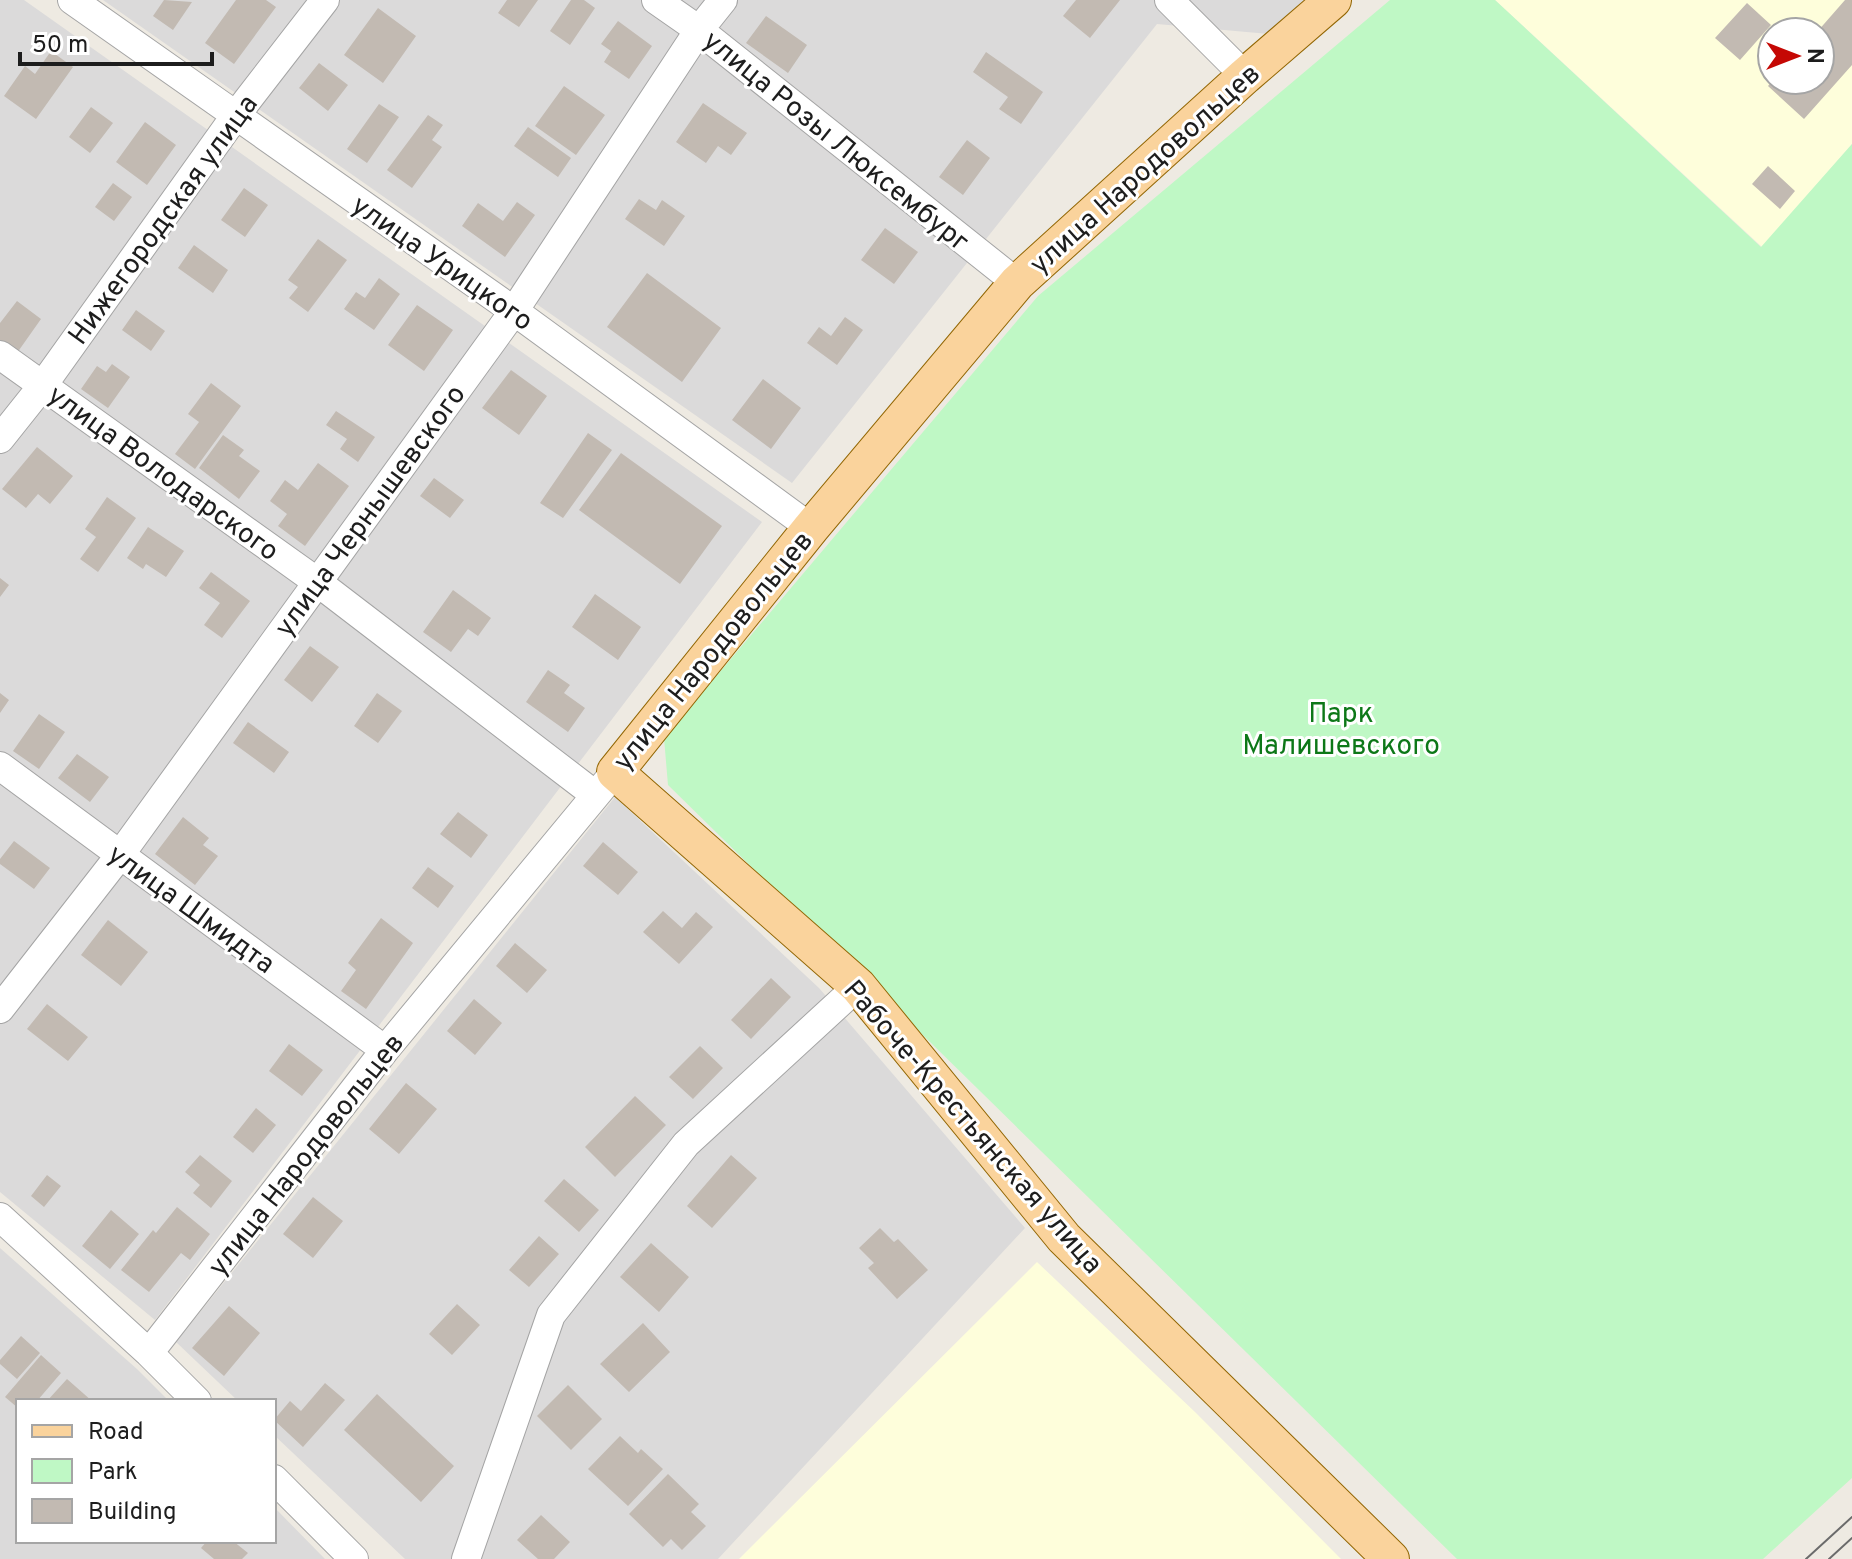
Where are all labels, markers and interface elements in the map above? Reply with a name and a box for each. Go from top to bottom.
scale bar [20,16,212,66]
north arrow [1756,16,1836,96]
street label: улица Розы Люксембург [695,24,976,261]
text: 50 m [32,31,88,61]
text: N [1800,48,1827,64]
street label: улица Народовольцев [1023,57,1269,284]
street label: Нижегородская улица [61,89,267,353]
street label: улица Урицкого [343,188,539,341]
street label: улица Володарского [39,378,285,571]
street label: улица Чернышевского [268,379,475,645]
street label: улица Народовольцев [606,525,822,779]
park label: Парк Малишевского [1242,697,1440,765]
street label: улица Шмидта [99,838,281,983]
street label: Рабоче-Крестьянская улица [834,974,1109,1282]
street label: улица Народовольцев [201,1027,413,1285]
legend [16,1399,276,1543]
text: Road [88,1418,144,1448]
text: Park [88,1458,138,1488]
text: Building [88,1498,177,1528]

